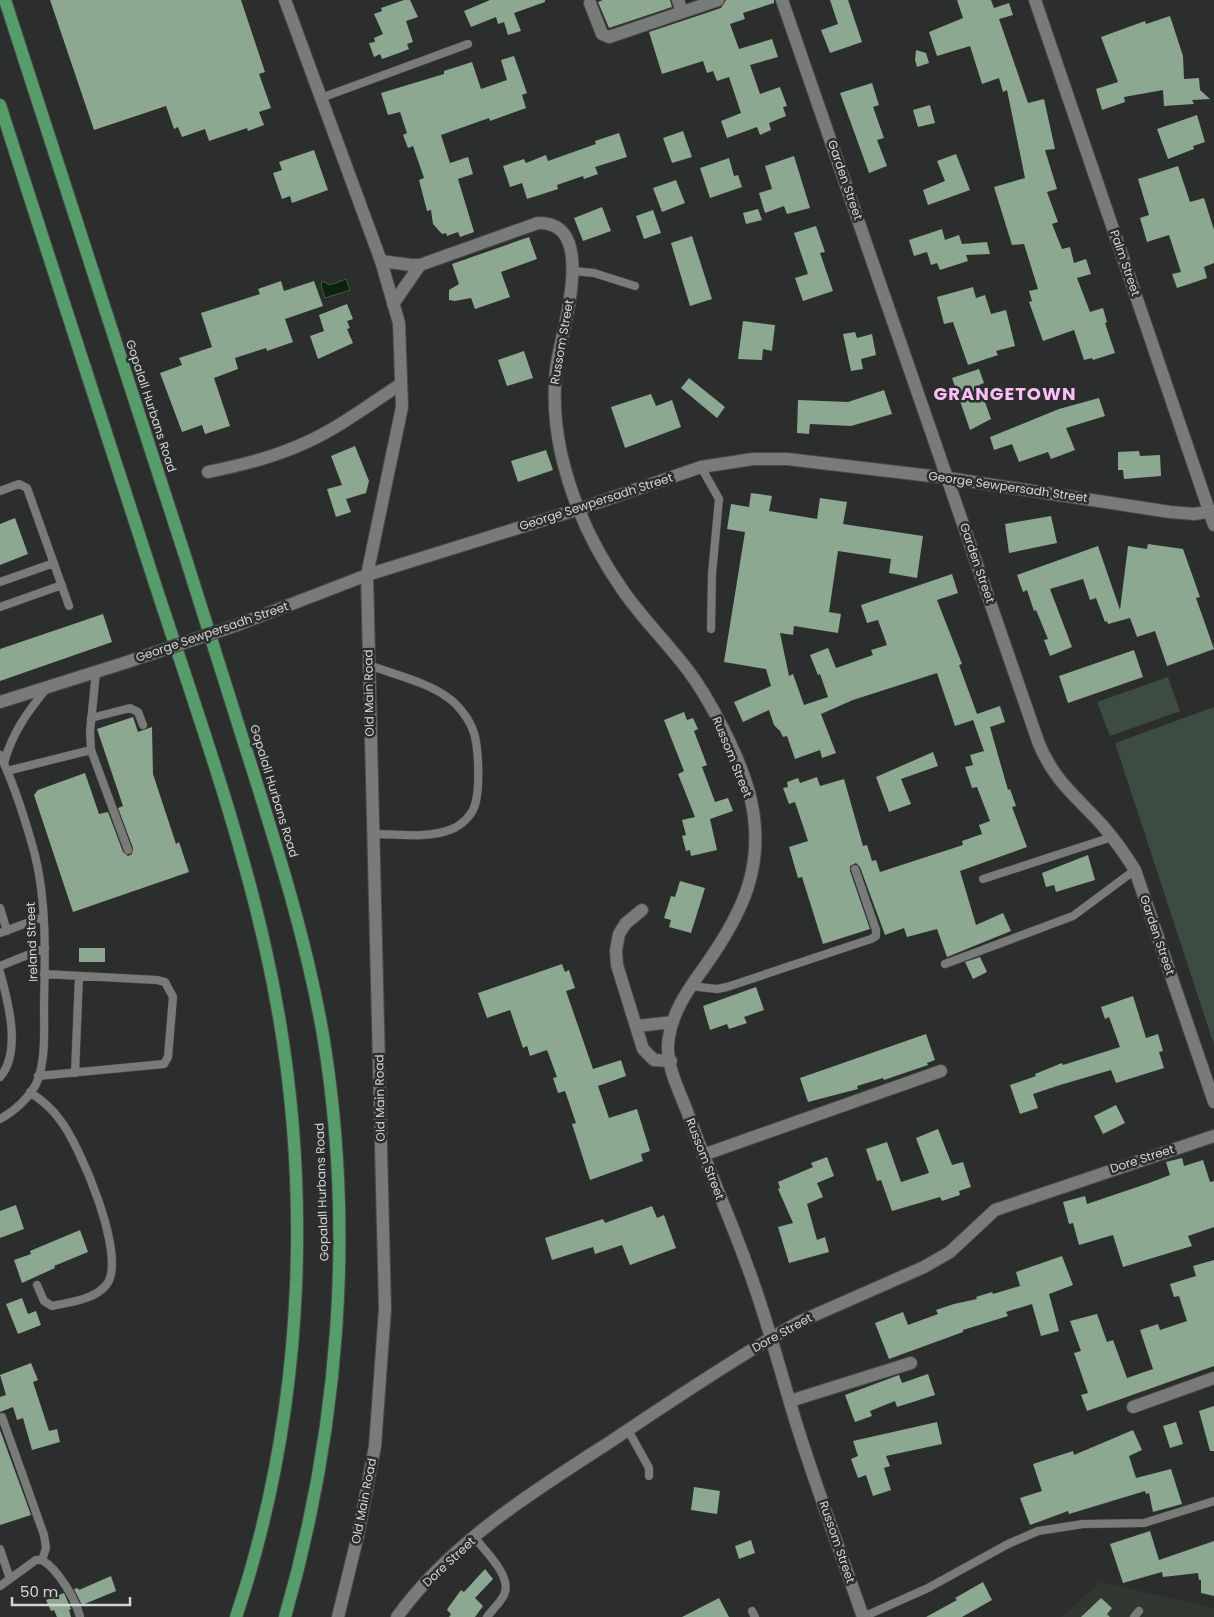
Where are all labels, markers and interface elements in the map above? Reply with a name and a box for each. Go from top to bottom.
street label: Garden Street [824,138,867,222]
street label: Palm Street [1106,228,1145,298]
street label: Russom Street [546,298,577,386]
street label: Gopalall Hurbans Road [122,337,181,474]
district label: GRANGETOWN [934,381,1076,406]
street label: George Sewpersadh Street [927,467,1089,506]
street label: George Sewpersadh Street [517,469,675,534]
street label: Garden Street [956,521,999,605]
street label: George Sewpersadh Street [133,597,291,666]
street label: Old Main Road [359,649,378,737]
street label: Russom Street [708,714,756,800]
street label: Gopalall Hurbans Road [246,722,303,860]
street label: Garden Street [1136,893,1179,977]
street label: Ireland Street [22,902,41,982]
street label: Old Main Road [370,1054,389,1142]
street label: Russom Street [682,1116,729,1202]
street label: Gopalall Hurbans Road [311,1123,332,1261]
street label: Dore Street [1108,1140,1176,1177]
street label: Dore Street [749,1309,815,1356]
street label: Old Main Road [347,1456,380,1545]
street label: Russom Street [815,1498,859,1585]
street label: Dore Street [419,1533,479,1591]
scale bar [12,1574,130,1606]
text: 50 m [20,1581,58,1602]

